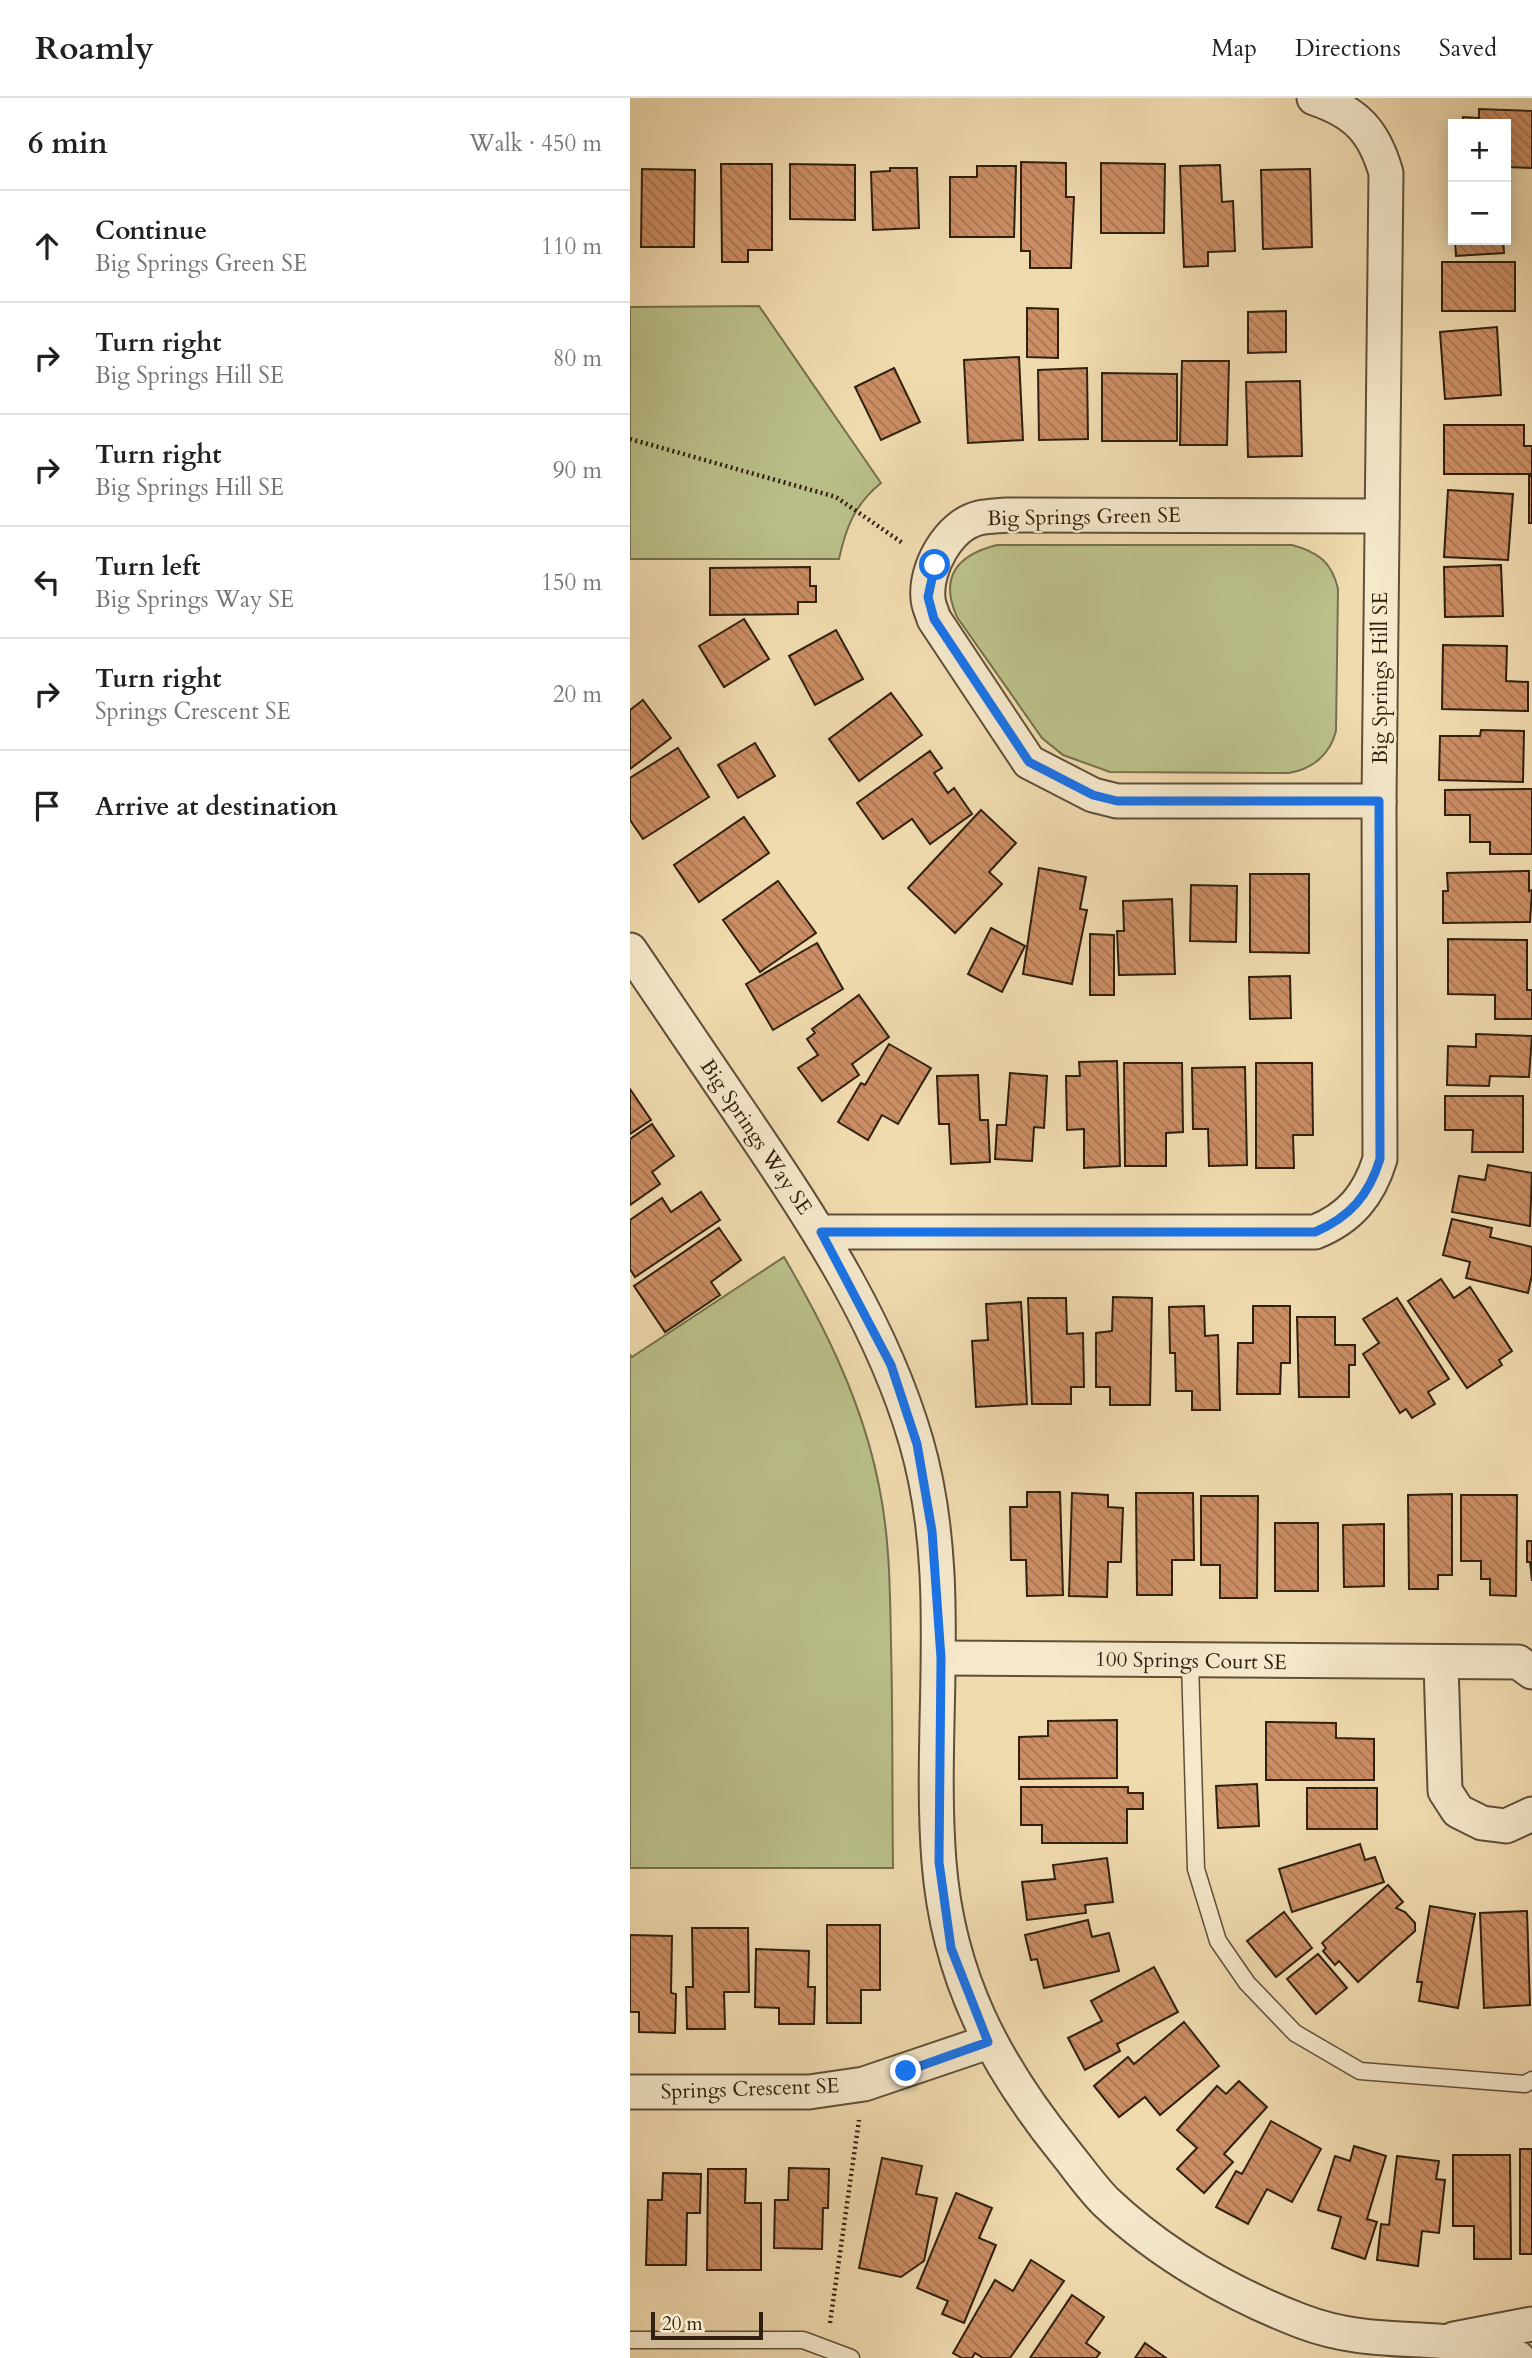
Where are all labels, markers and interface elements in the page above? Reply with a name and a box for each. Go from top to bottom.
text: Roamly [35,26,154,71]
text: Map [1211,32,1257,65]
text: Directions [1295,32,1401,65]
text: Saved [1439,32,1497,65]
map controls [1448,119,1511,245]
button: + [1448,119,1511,182]
text: 6 min [28,123,108,164]
text: Walk · 450 m [469,128,602,159]
button: − [1448,182,1511,245]
text: Continue [95,213,207,248]
icon: ahead [28,227,66,265]
text: 110 m [541,231,602,262]
text: Big Springs Green SE [95,248,307,279]
text: Turn right [95,325,222,360]
icon: right [28,339,66,377]
text: 80 m [553,343,602,374]
text: Big Springs Hill SE [95,360,284,391]
text: Turn right [95,437,222,472]
icon: right [28,451,66,489]
text: 90 m [553,455,602,486]
text: Big Springs Hill SE [95,472,284,503]
street label: Big Springs Green SE [987,501,1181,533]
text: Turn left [95,549,200,584]
route start [919,549,950,580]
icon: left [28,563,66,601]
text: 150 m [541,567,602,598]
text: Big Springs Way SE [95,584,294,615]
street label: Big Springs Hill SE [1366,592,1395,764]
text: Turn right [95,661,222,696]
icon: right [28,675,66,713]
text: 20 m [553,679,602,710]
text: Springs Crescent SE [95,696,291,727]
icon: arrive [28,787,66,825]
text: Arrive at destination [95,789,338,824]
street label: Big Springs Way SE [693,1054,819,1220]
street label: 100 Springs Court SE [1095,1645,1287,1677]
route end [890,2055,921,2086]
street label: Springs Crescent SE [660,2071,840,2107]
scale bar [651,2309,763,2341]
text: 20 m [662,2311,703,2337]

